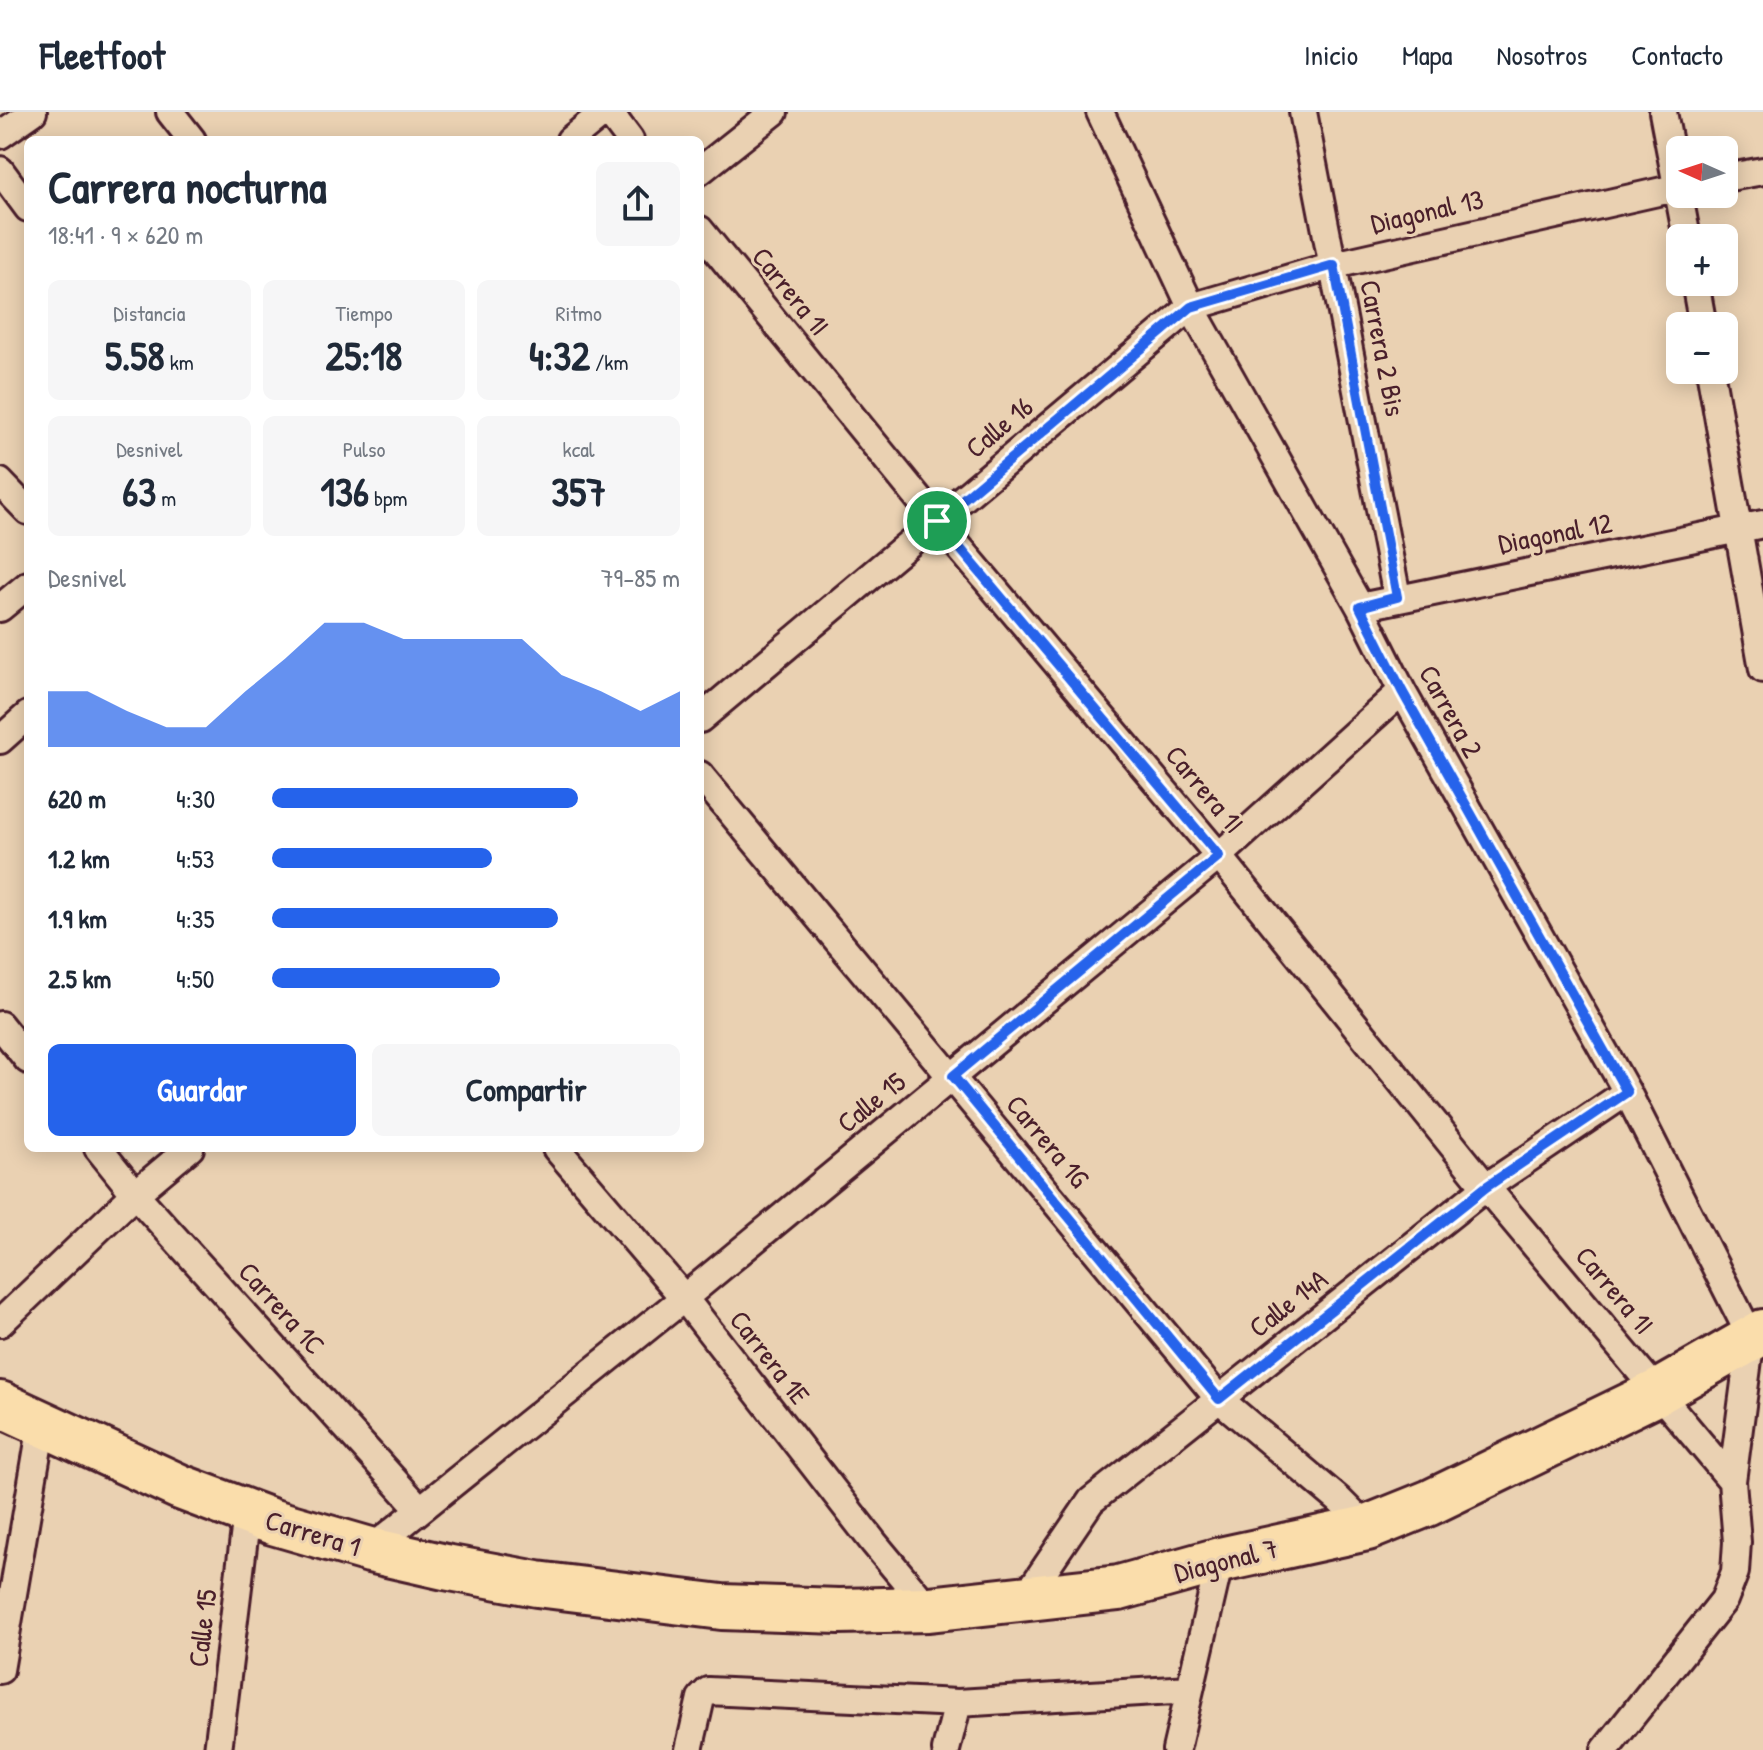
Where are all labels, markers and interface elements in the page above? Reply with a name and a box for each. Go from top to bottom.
text: Fleetfoot [40,29,165,81]
text: Inicio [1304,36,1358,74]
text: Mapa [1402,36,1453,74]
text: Nosotros [1497,36,1587,74]
text: Contacto [1631,36,1723,74]
north arrow [1666,136,1738,208]
map controls [1666,136,1738,384]
text: Carrera nocturna [48,157,327,217]
button: share [596,162,680,246]
street label: Diagonal 13 [1367,180,1487,242]
text: 18:41 · 9 × 620 m [48,217,203,252]
button: + [1666,224,1738,296]
street label: Carrera 1I [744,239,838,343]
street label: Carrera 2 Bis [1351,277,1415,419]
text: Distancia [113,298,185,328]
text: Tiempo [335,298,393,328]
text: Ritmo [556,298,602,328]
button: − [1666,312,1738,384]
text: 5.58 [105,328,165,382]
text: 25:18 [326,328,402,382]
text: 4:32 [529,328,590,382]
text: km [165,347,194,377]
text: /km [590,347,628,377]
street label: Calle 16 [957,388,1041,466]
text: Desnivel [116,434,182,464]
text: Pulso [343,434,385,464]
text: kcal [563,434,595,464]
text: 63 [122,464,156,518]
text: 136 [321,464,369,518]
text: 357 [551,464,606,518]
text: m [156,483,176,513]
text: bpm [369,483,407,513]
pin [903,487,971,555]
icon: arrive [915,499,959,543]
street label: Diagonal 12 [1495,503,1615,563]
text: Desnivel [48,560,126,595]
text: 79–85 m [601,560,680,595]
street label: Carrera 2 [1410,658,1492,764]
street label: Carrera 1I [1157,737,1253,841]
text: 620 m [48,781,106,816]
text: 4:30 [176,781,215,816]
text: 1.2 km [48,841,110,876]
text: 4:53 [176,841,214,876]
text: 1.9 km [48,901,107,936]
text: 4:35 [176,901,214,936]
text: 2.5 km [48,961,111,996]
text: 4:50 [176,961,214,996]
button: Guardar [48,1044,356,1136]
button: Compartir [372,1044,680,1136]
street label: Calle 15 [829,1063,913,1141]
street label: Carrera 1G [998,1086,1099,1196]
street label: Carrera 1I [1567,1238,1663,1342]
street label: Carrera 1C [230,1253,334,1363]
street label: Calle 14A [1241,1260,1336,1346]
street label: Carrera 1E [721,1302,819,1412]
street label: Carrera 1 [261,1501,365,1565]
street label: Diagonal 7 [1170,1529,1282,1591]
street label: Calle 15 [178,1587,226,1669]

